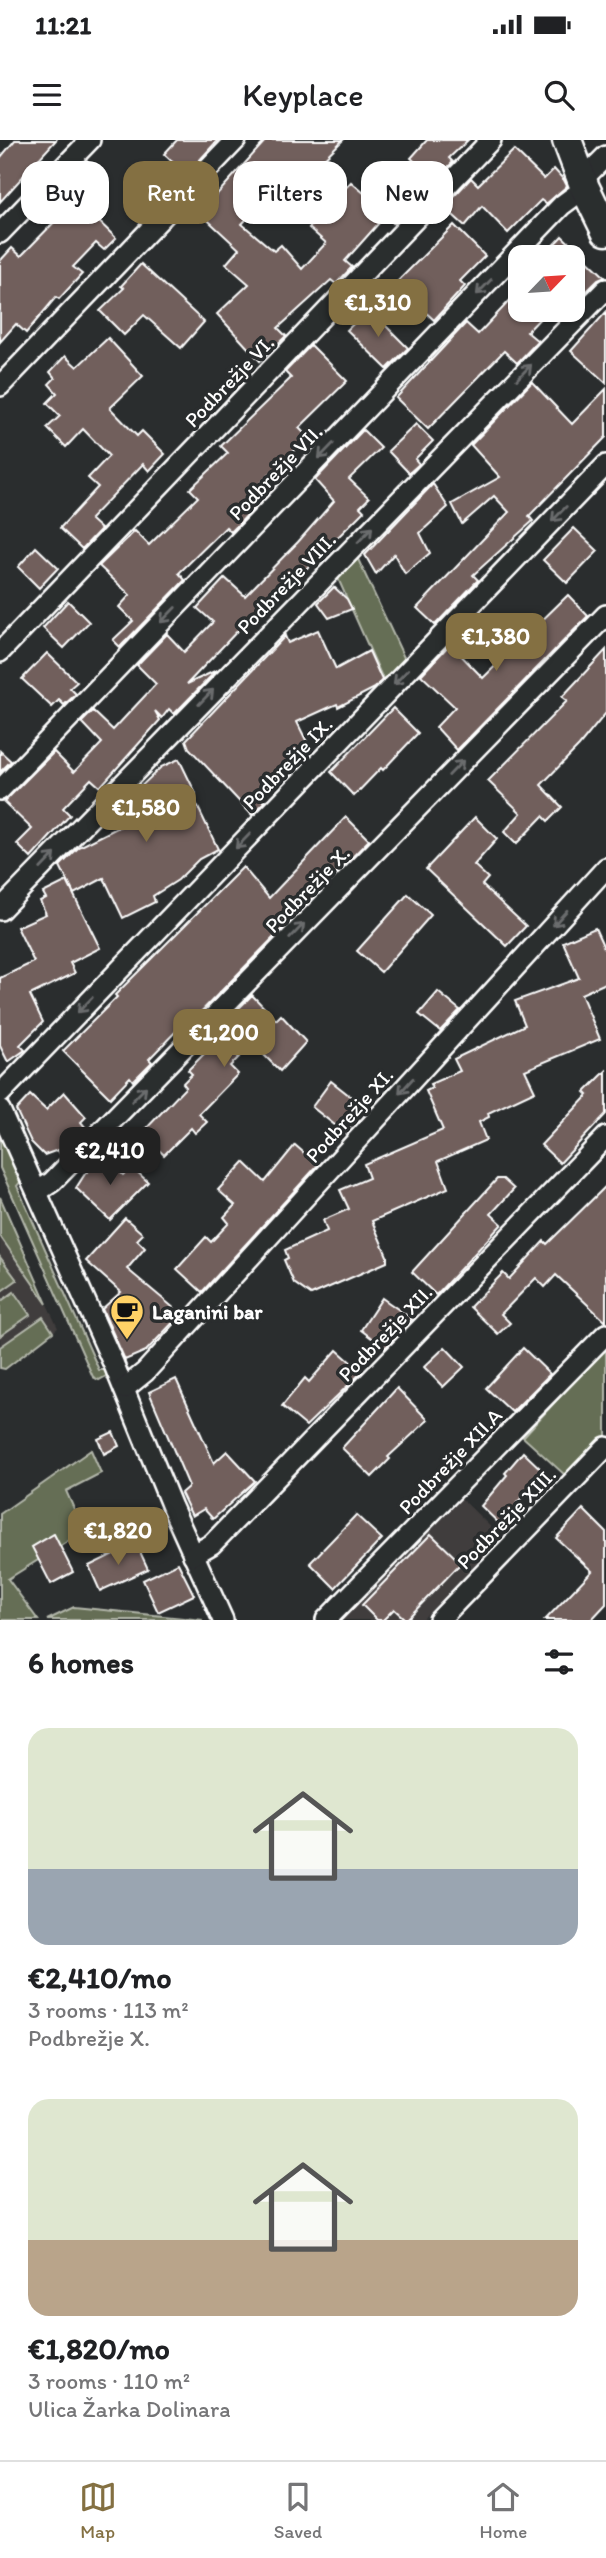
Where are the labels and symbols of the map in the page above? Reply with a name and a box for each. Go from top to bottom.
north arrow [508,245,584,322]
one-way arrow [475,278,492,295]
pin: €1,310 [321,280,435,339]
street label: Podbrežje VI. [179,330,279,432]
one-way arrow [516,364,533,381]
street label: Podbrežje VII. [223,419,327,525]
one-way arrow [318,442,335,459]
one-way arrow [550,505,567,522]
one-way arrow [356,526,373,543]
street label: Podbrežje VIII. [231,527,341,639]
one-way arrow [160,606,177,623]
pin: €1,380 [439,614,553,673]
one-way arrow [392,669,409,686]
one-way arrow [198,689,215,706]
street label: Podbrežje IX. [237,711,337,815]
one-way arrow [448,760,465,777]
pin: €1,580 [89,784,203,844]
one-way arrow [234,832,251,849]
street label: Podbrežje X. [259,840,355,938]
one-way arrow [39,852,56,869]
one-way arrow [552,909,568,927]
one-way arrow [289,923,306,940]
one-way arrow [76,996,93,1013]
pin: €1,200 [167,1010,281,1069]
street label: Podbrežje XI. [300,1062,398,1168]
one-way arrow [398,1077,415,1094]
one-way arrow [130,1086,147,1103]
pin: €2,410 [53,1128,167,1187]
street label: Podbrežje XII. [333,1280,437,1386]
cafe icon: Laganini bar [108,1292,146,1341]
place label: Laganini bar [152,1299,263,1325]
street label: Podbrežje XII.A [393,1402,507,1519]
street label: Podbrežje XIII. [451,1462,561,1574]
pin: €1,820 [61,1508,175,1567]

